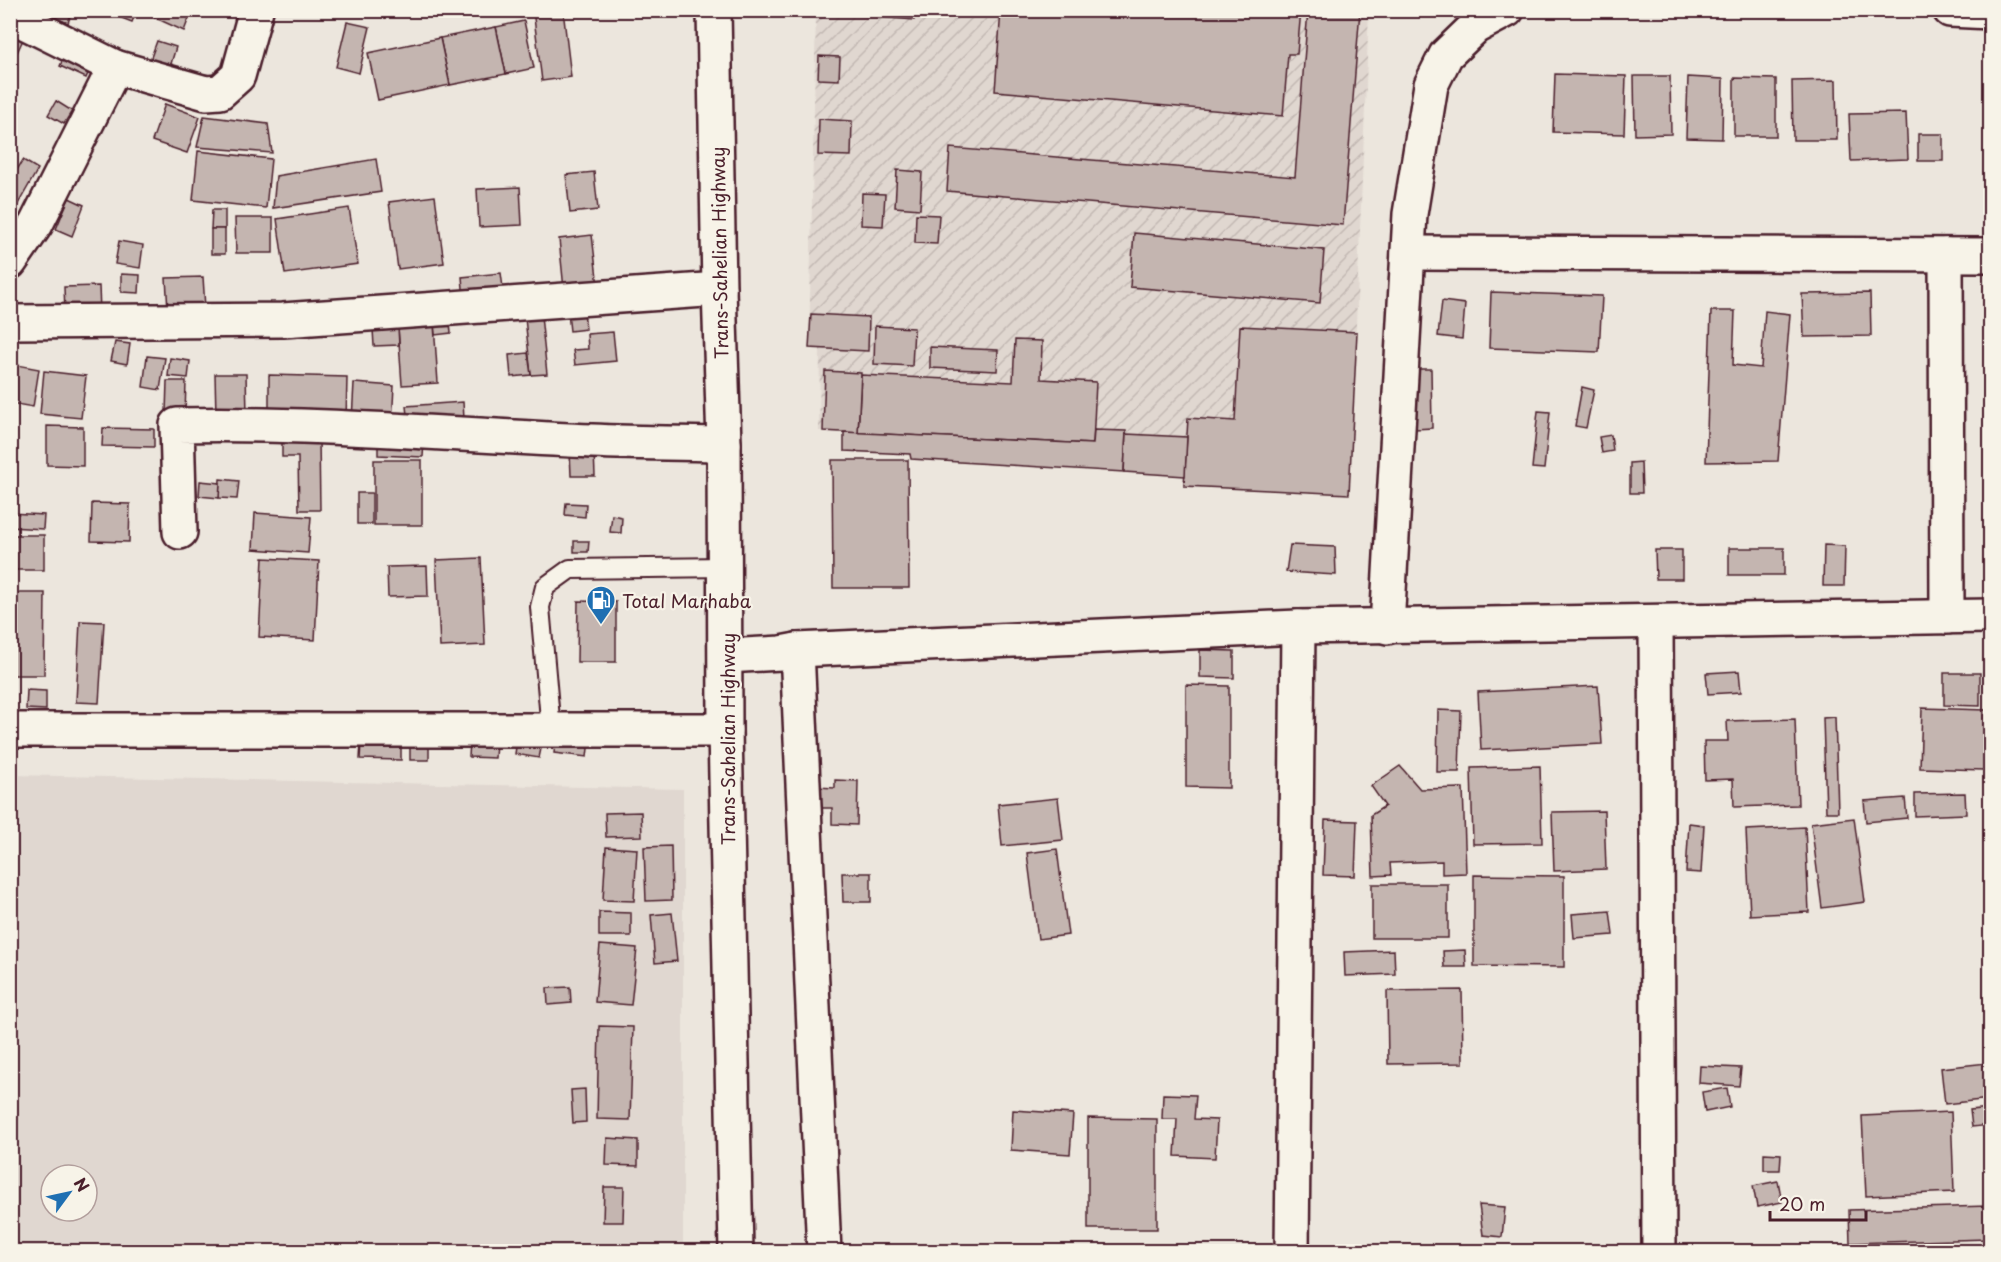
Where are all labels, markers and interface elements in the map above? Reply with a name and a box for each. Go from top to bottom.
street label: Trans-Sahelian Highway [704,147,734,359]
fuel station icon: Total Marhaba [585,584,617,626]
place label: Total Marhaba [622,587,752,614]
street label: Trans-Sahelian Highway [714,633,741,845]
north arrow [39,1163,99,1223]
text: N [69,1172,96,1196]
scale bar [1770,1184,1866,1222]
text: 20 m [1779,1190,1825,1217]

